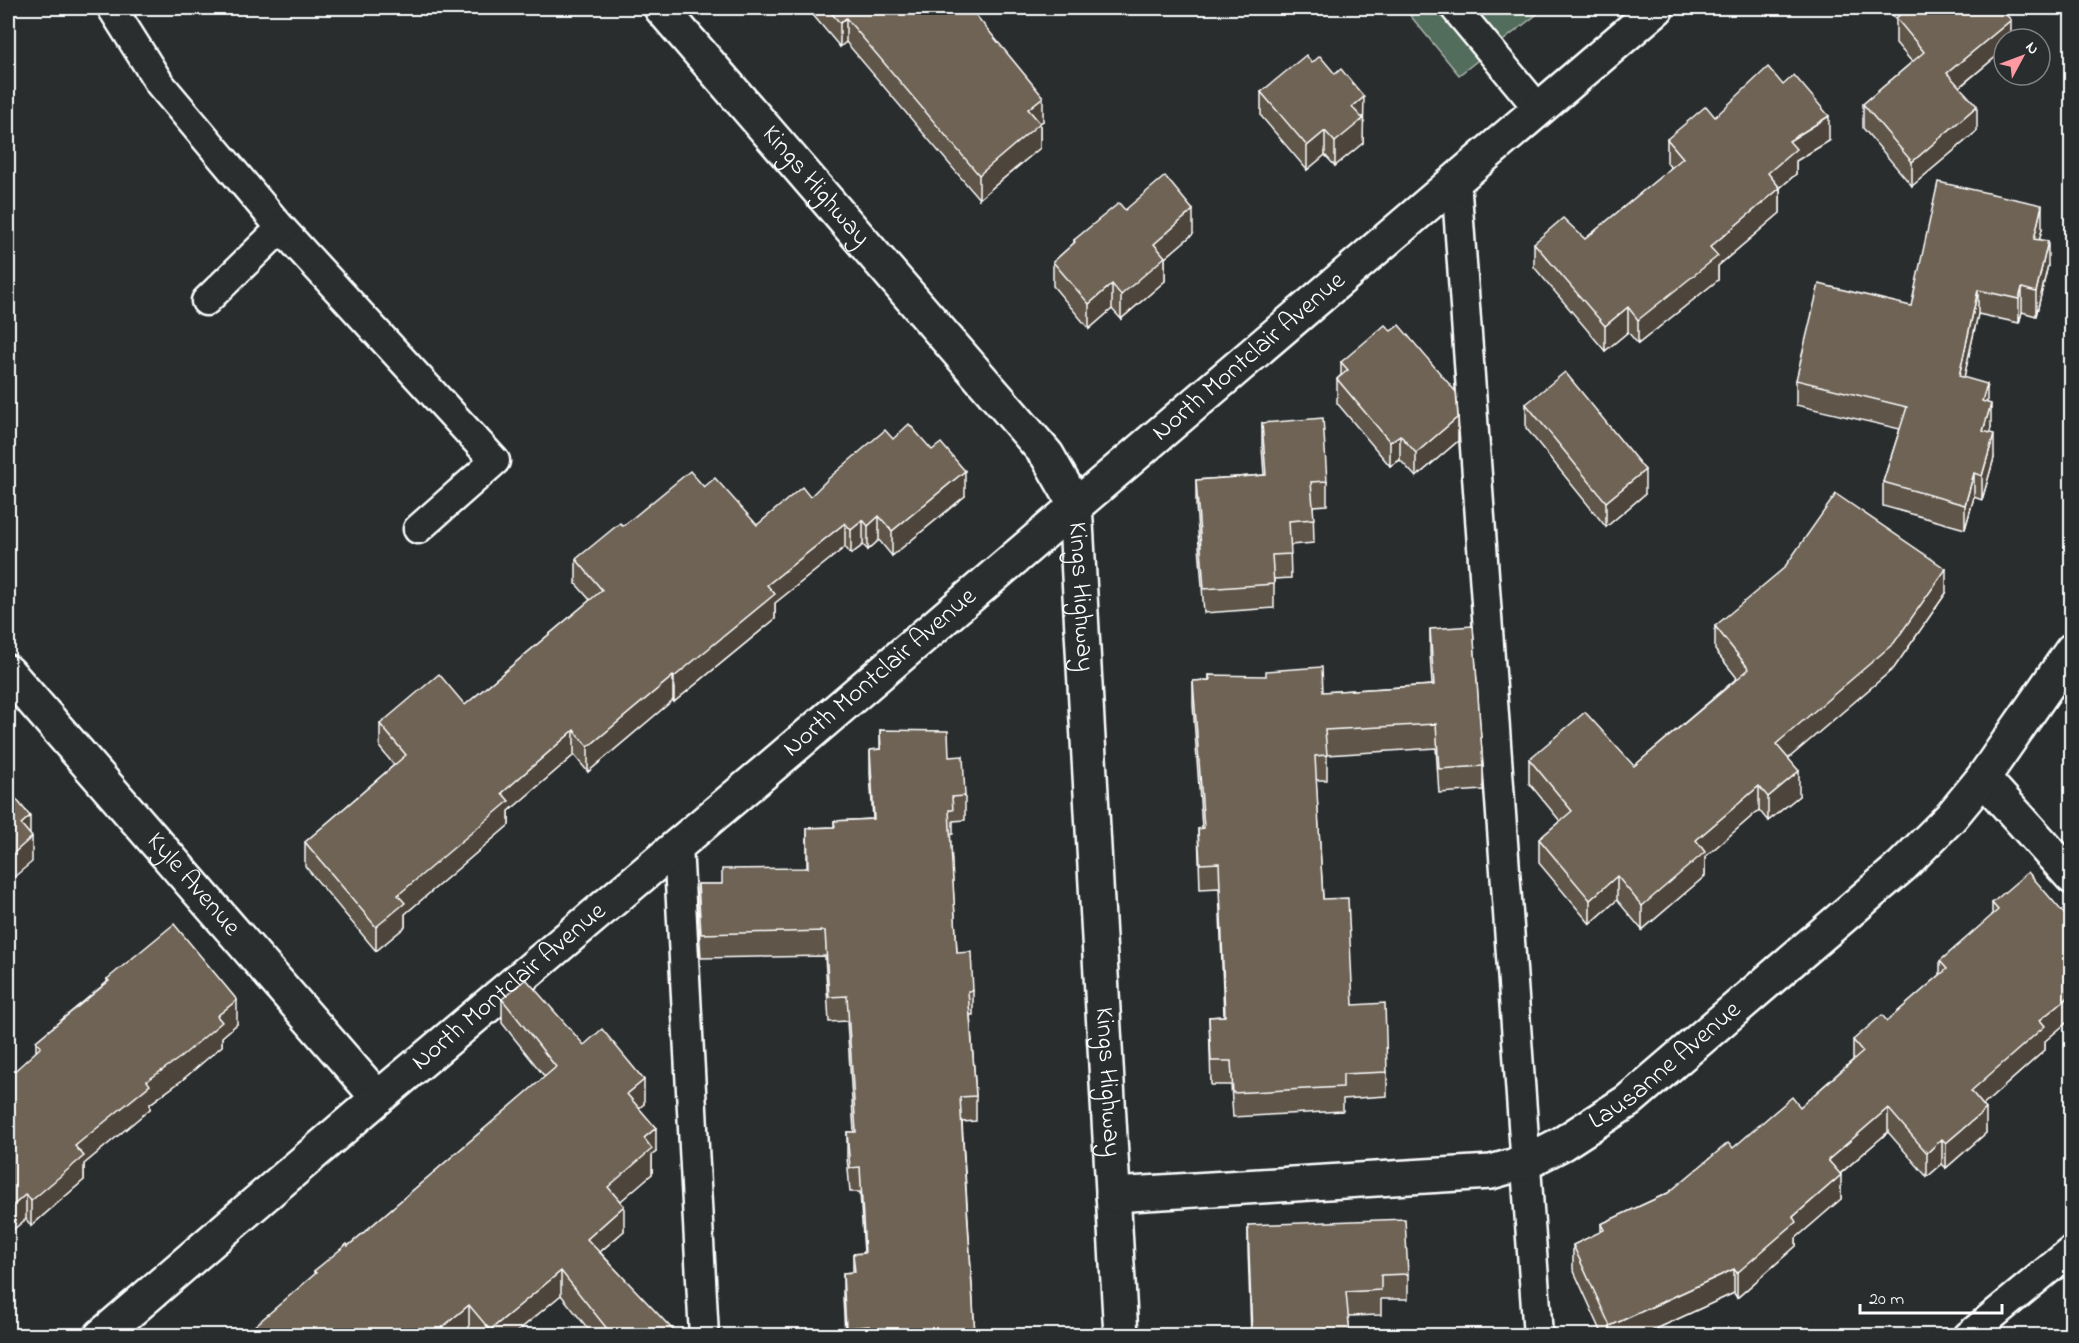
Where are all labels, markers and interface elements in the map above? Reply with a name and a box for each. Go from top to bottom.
north arrow [1992,27,2052,87]
text: N [2019,37,2045,61]
street label: Kings Highway [752,117,879,256]
street label: North Montclair Avenue [1144,263,1355,451]
street label: Kings Highway [1057,521,1103,673]
street label: North Montclair Avenue [775,579,986,767]
street label: Kyle Avenue [137,824,249,946]
street label: North Montclair Avenue [404,894,615,1081]
street label: Lausanne Avenue [1582,992,1750,1140]
street label: Kings Highway [1084,1006,1130,1158]
scale bar [1860,1277,2002,1315]
text: 20 m [1869,1287,1904,1313]

